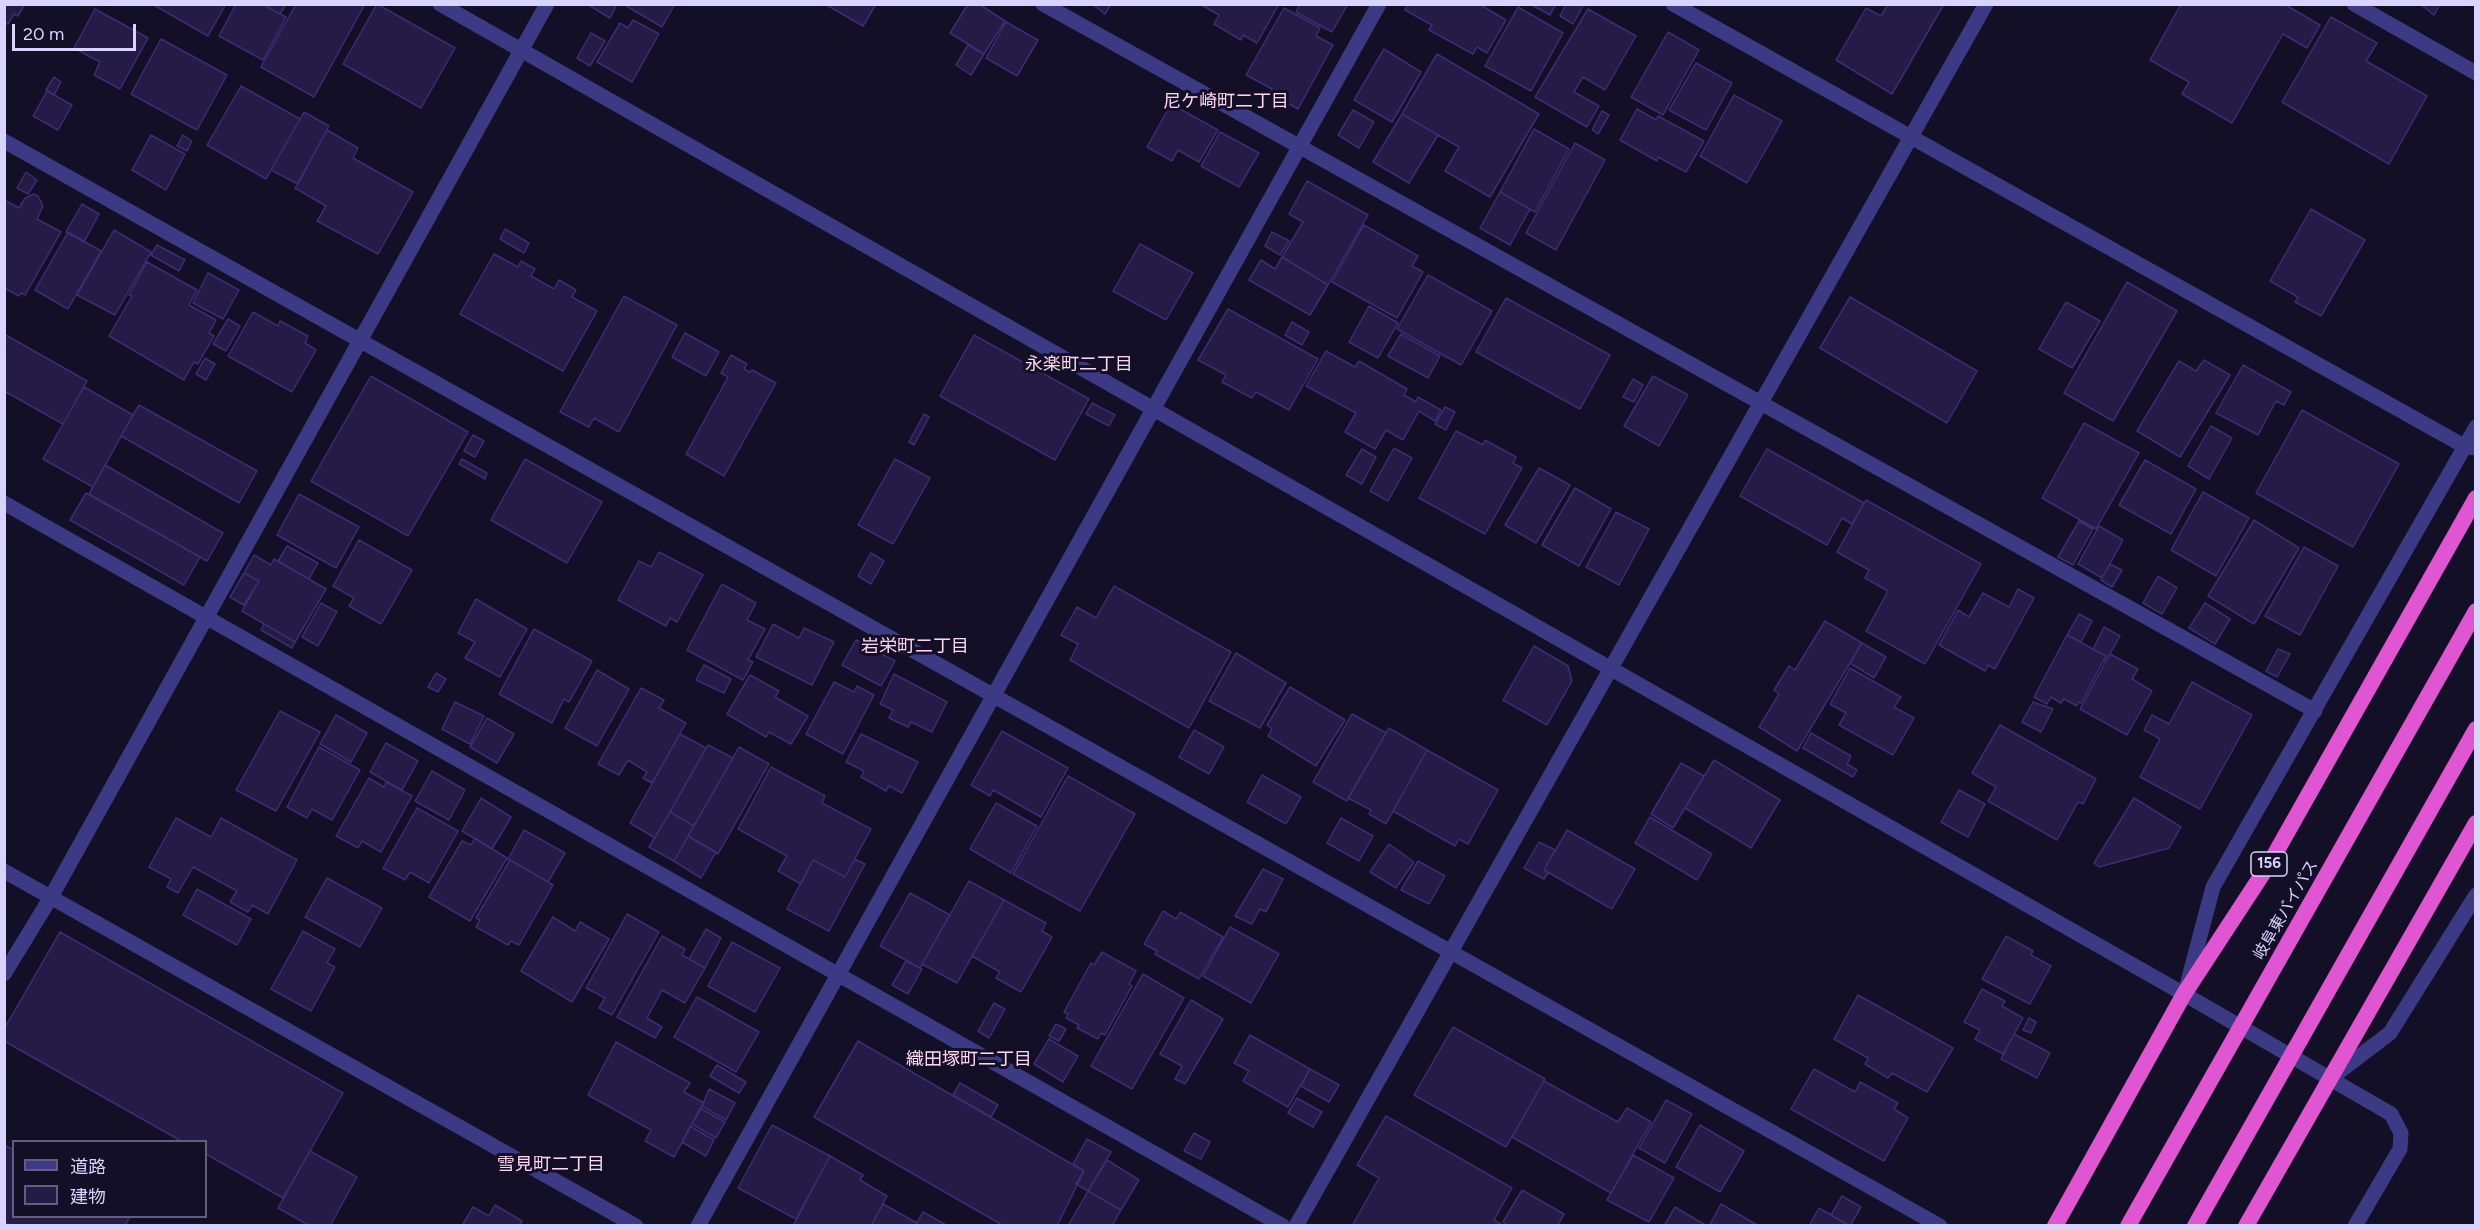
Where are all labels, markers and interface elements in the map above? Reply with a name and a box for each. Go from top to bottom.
scale bar [15,12,140,50]
text: 20 m [23,23,64,45]
district label: 尼ケ崎町二丁目 [1163,91,1289,113]
district label: 永楽町二丁目 [1025,354,1133,376]
district label: 岩栄町二丁目 [861,636,969,658]
road number: 156 [2251,852,2287,876]
street label: 岐阜東バイパス [2250,857,2322,963]
district label: 織田塚町二丁目 [906,1049,1032,1071]
legend [12,1140,207,1218]
district label: 雪見町二丁目 [497,1154,605,1176]
text: 道路 [70,1156,106,1178]
text: 建物 [70,1186,106,1208]

